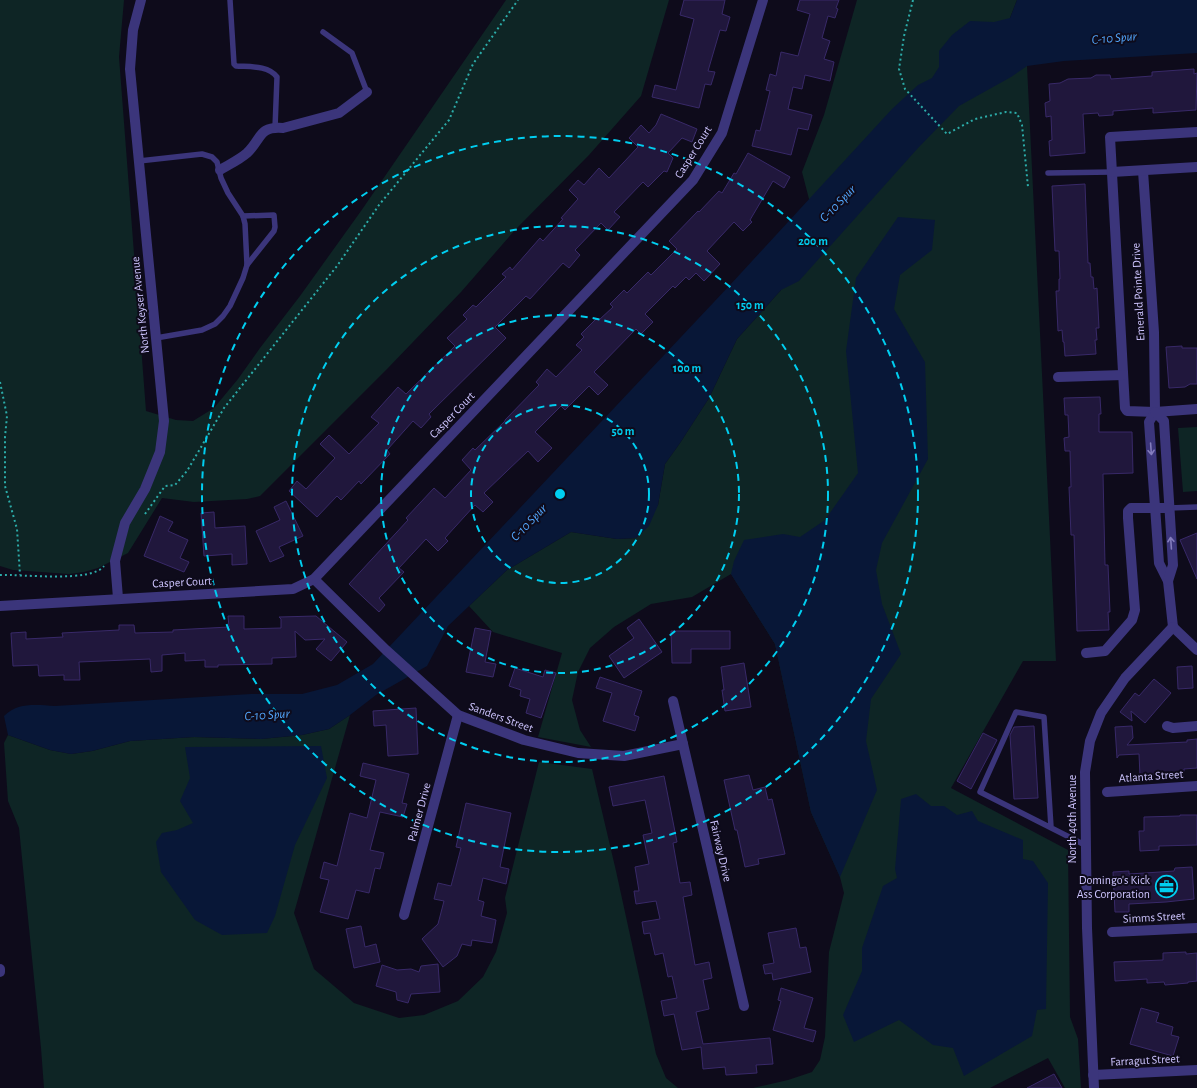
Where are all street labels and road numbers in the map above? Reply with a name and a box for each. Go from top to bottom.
street label: Casper Court [672,124,714,180]
street label: Emerald Pointe Drive [1129,243,1147,341]
street label: North Keyser Avenue [129,256,152,354]
street label: Casper Court [427,389,477,441]
street label: Casper Court [152,574,212,590]
street label: Sanders Street [467,700,535,734]
street label: Atlanta Street [1118,768,1184,784]
street label: North 40th Avenue [1066,775,1078,863]
street label: Palmer Drive [405,781,433,843]
street label: Fairway Drive [707,819,734,883]
street label: Simms Street [1123,909,1186,925]
street label: Farragut Street [1110,1052,1180,1068]

